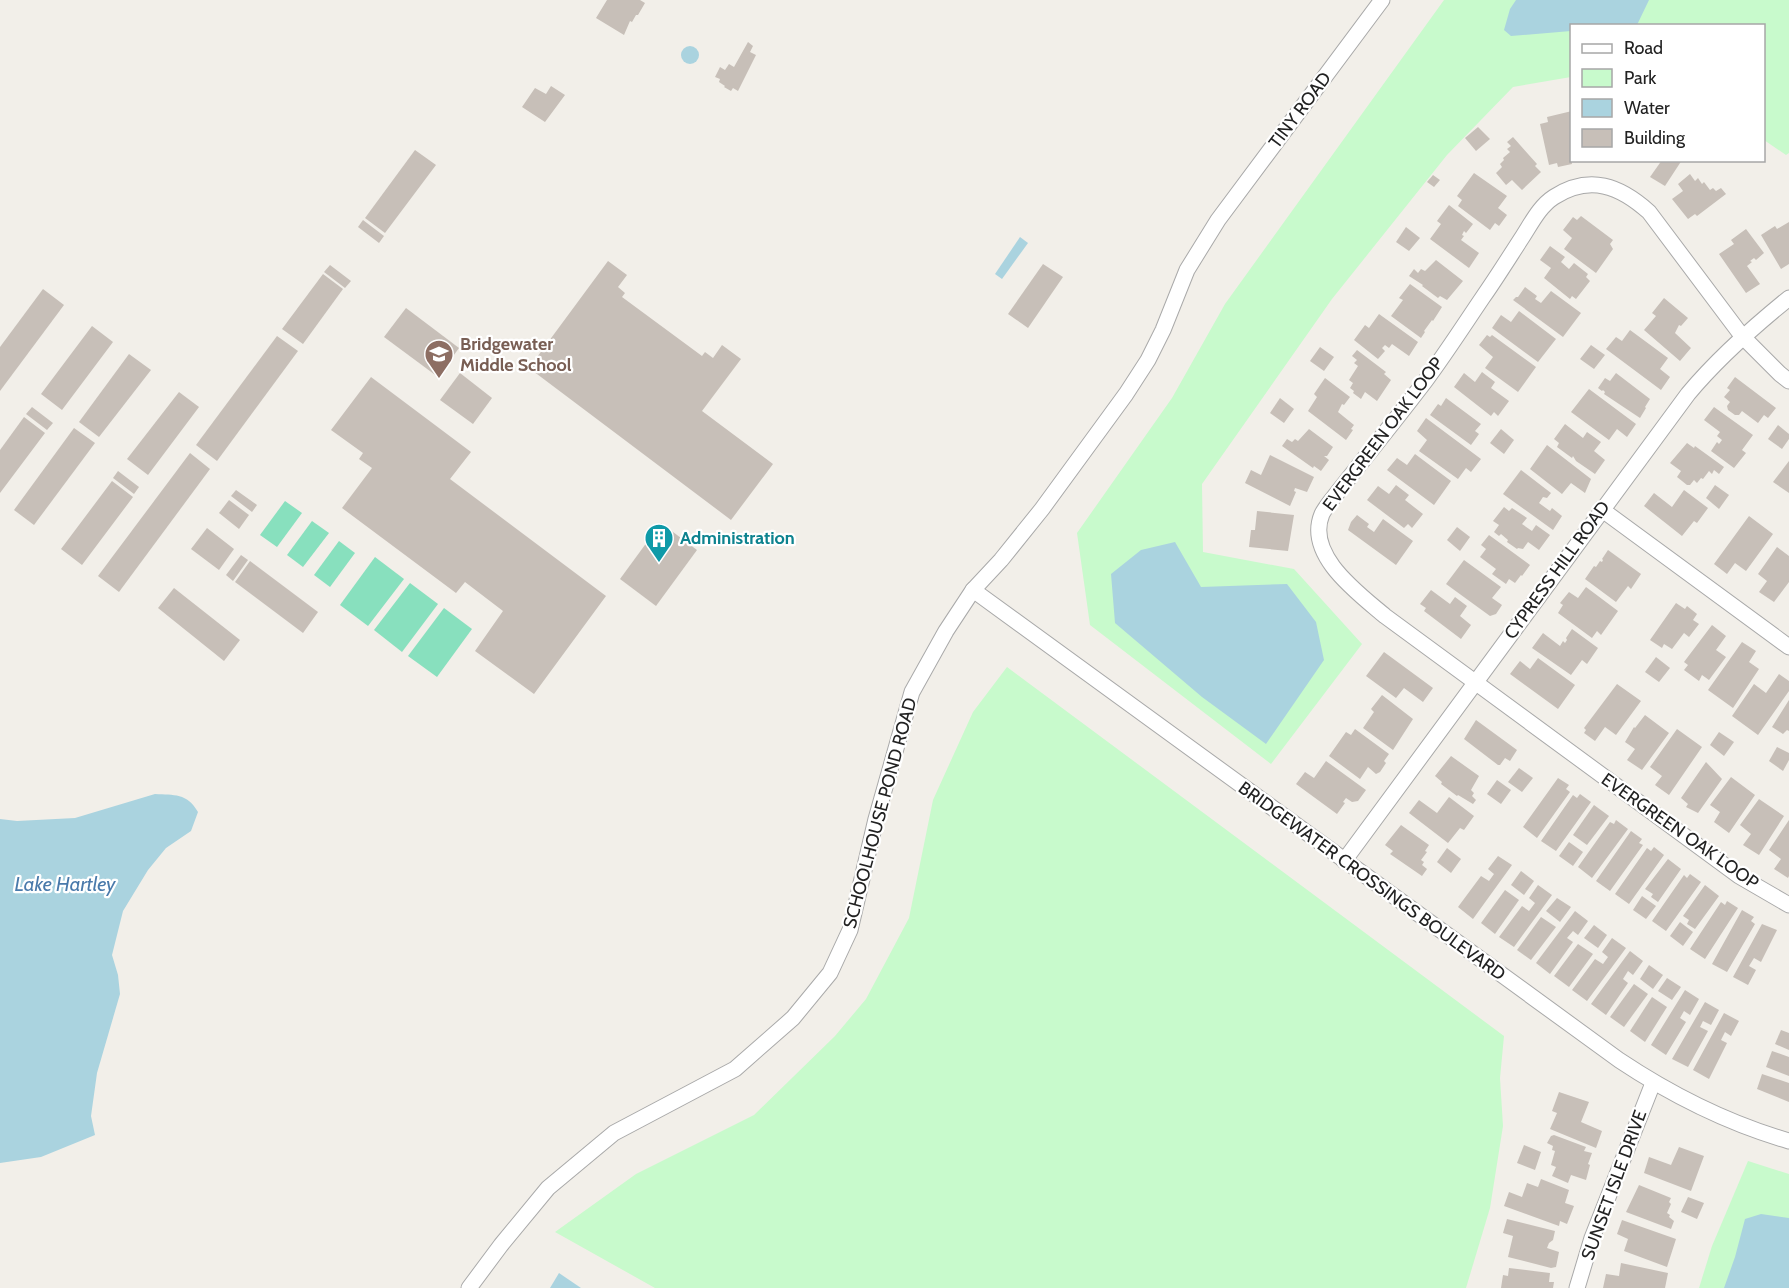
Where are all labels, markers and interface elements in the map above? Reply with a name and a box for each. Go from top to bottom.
legend [1570,24,1765,162]
text: Road [1624,37,1663,59]
text: Park [1624,67,1657,89]
street label: TINY ROAD [1264,68,1336,152]
text: Water [1624,97,1670,119]
text: Building [1624,127,1686,149]
place label: Bridgewater Middle School [460,333,572,376]
school or university icon: Bridgewater Middle School [423,338,455,380]
street label: EVERGREEN OAK LOOP [1318,353,1448,515]
street label: CYPRESS HILL ROAD [1499,497,1615,643]
building icon: Administration [643,522,675,564]
place label: Administration [680,527,795,549]
street label: SCHOOLHOUSE POND ROAD [839,695,921,931]
street label: EVERGREEN OAK LOOP [1597,768,1763,894]
street label: BRIDGEWATER CROSSINGS BOULEVARD [1234,777,1510,985]
water label: Lake Hartley [14,872,116,896]
street label: SUNSET ISLE DRIVE [1577,1107,1651,1263]

